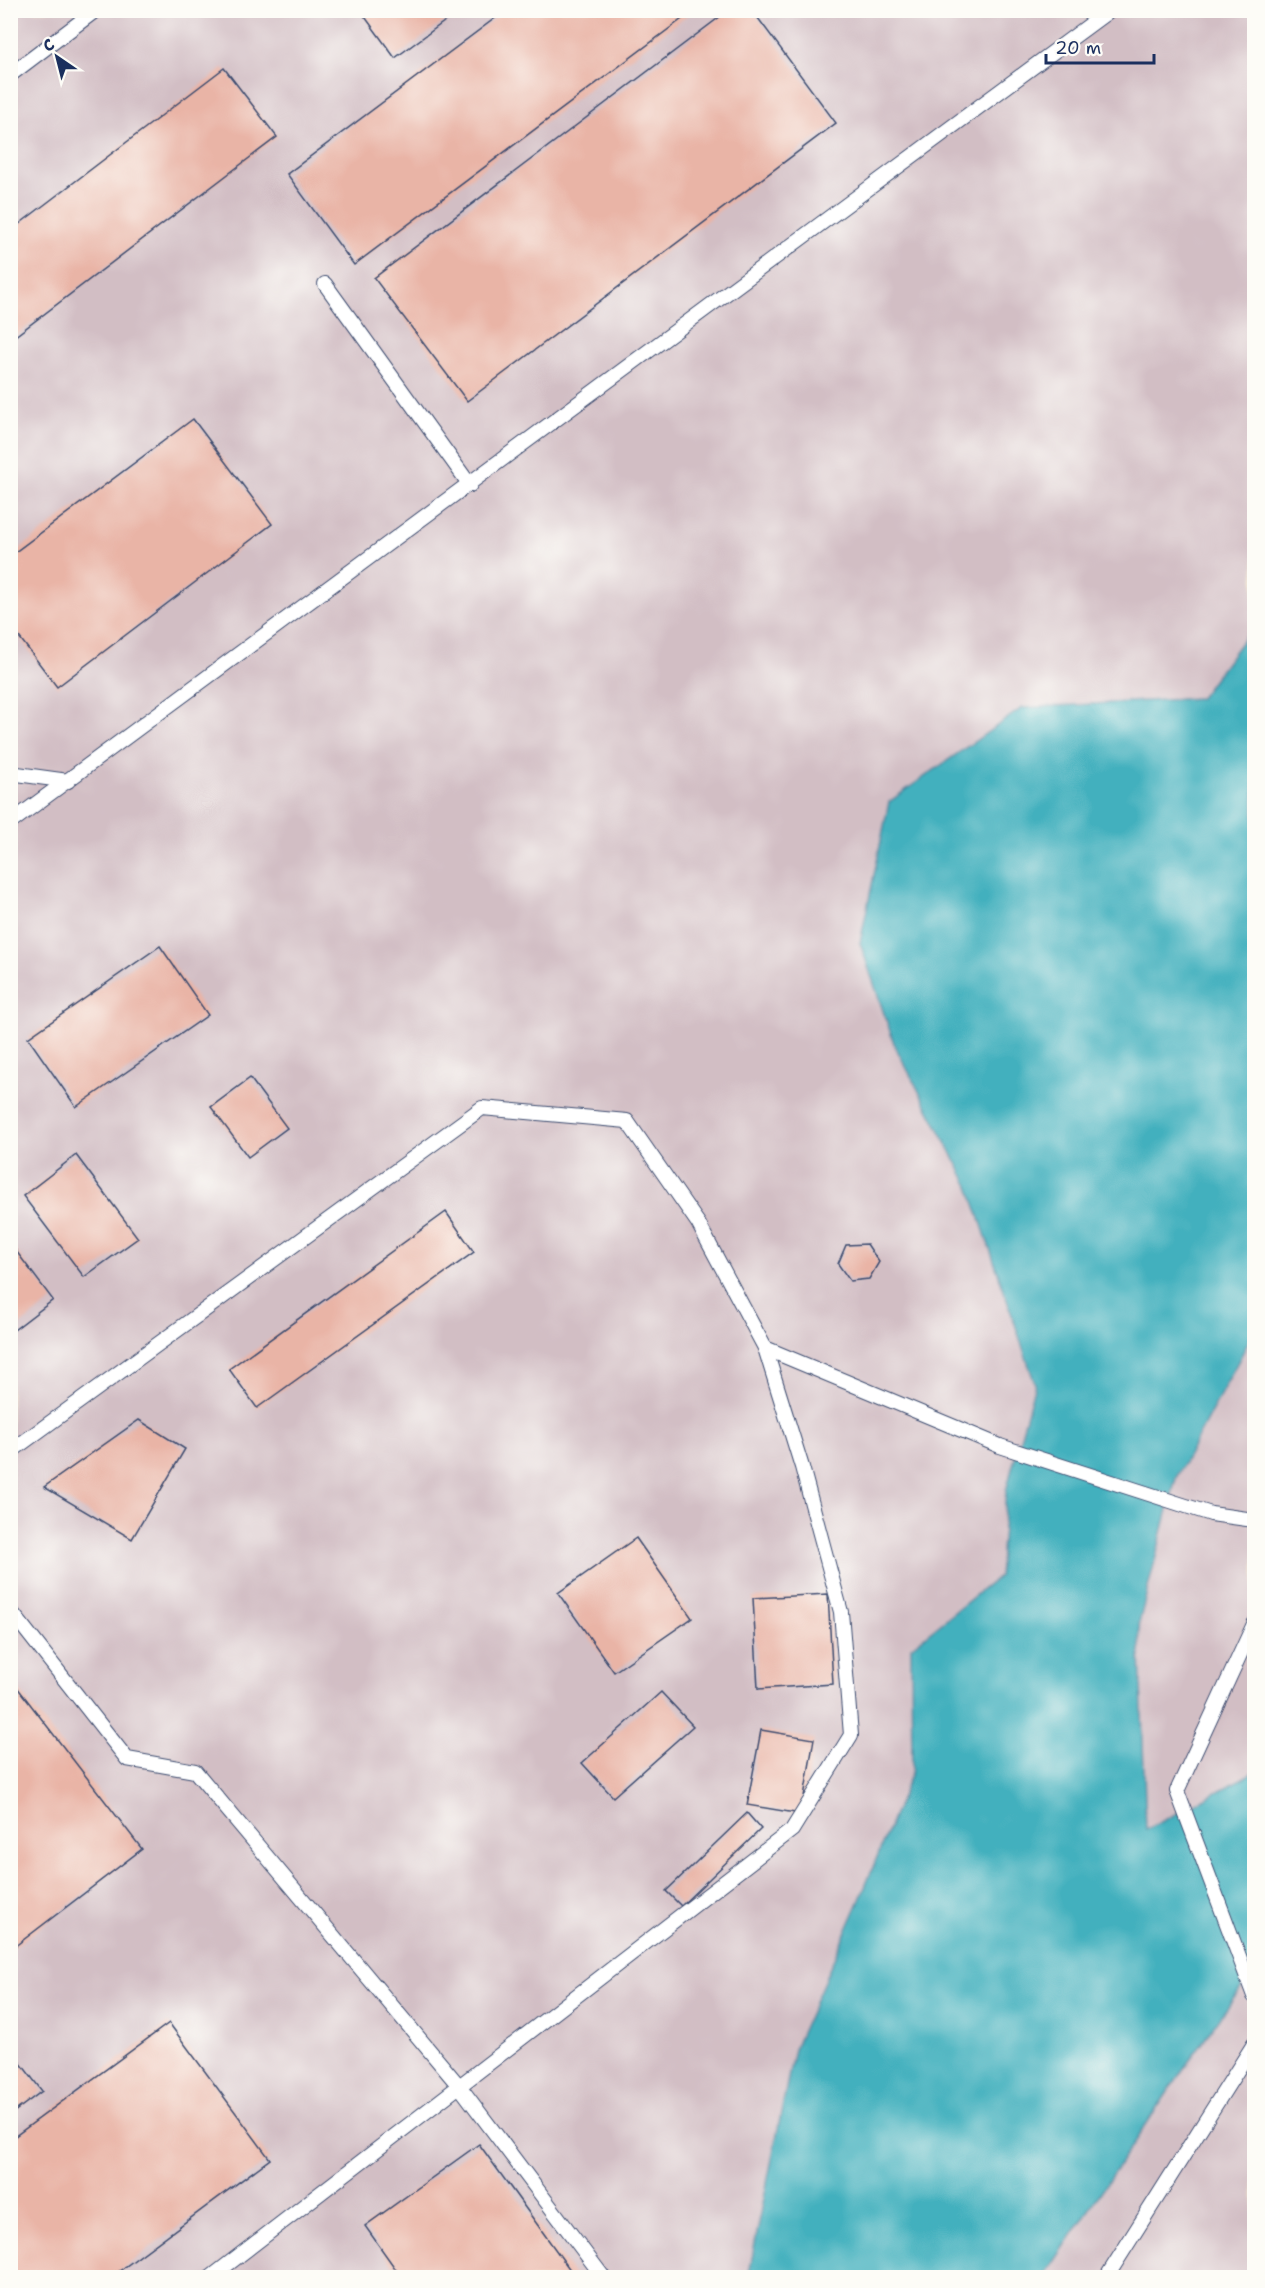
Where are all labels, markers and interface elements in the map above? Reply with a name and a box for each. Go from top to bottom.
north arrow [27,27,87,87]
scale bar [1046,27,1154,65]
text: С [39,34,59,57]
text: 20 m [1055,36,1101,60]

